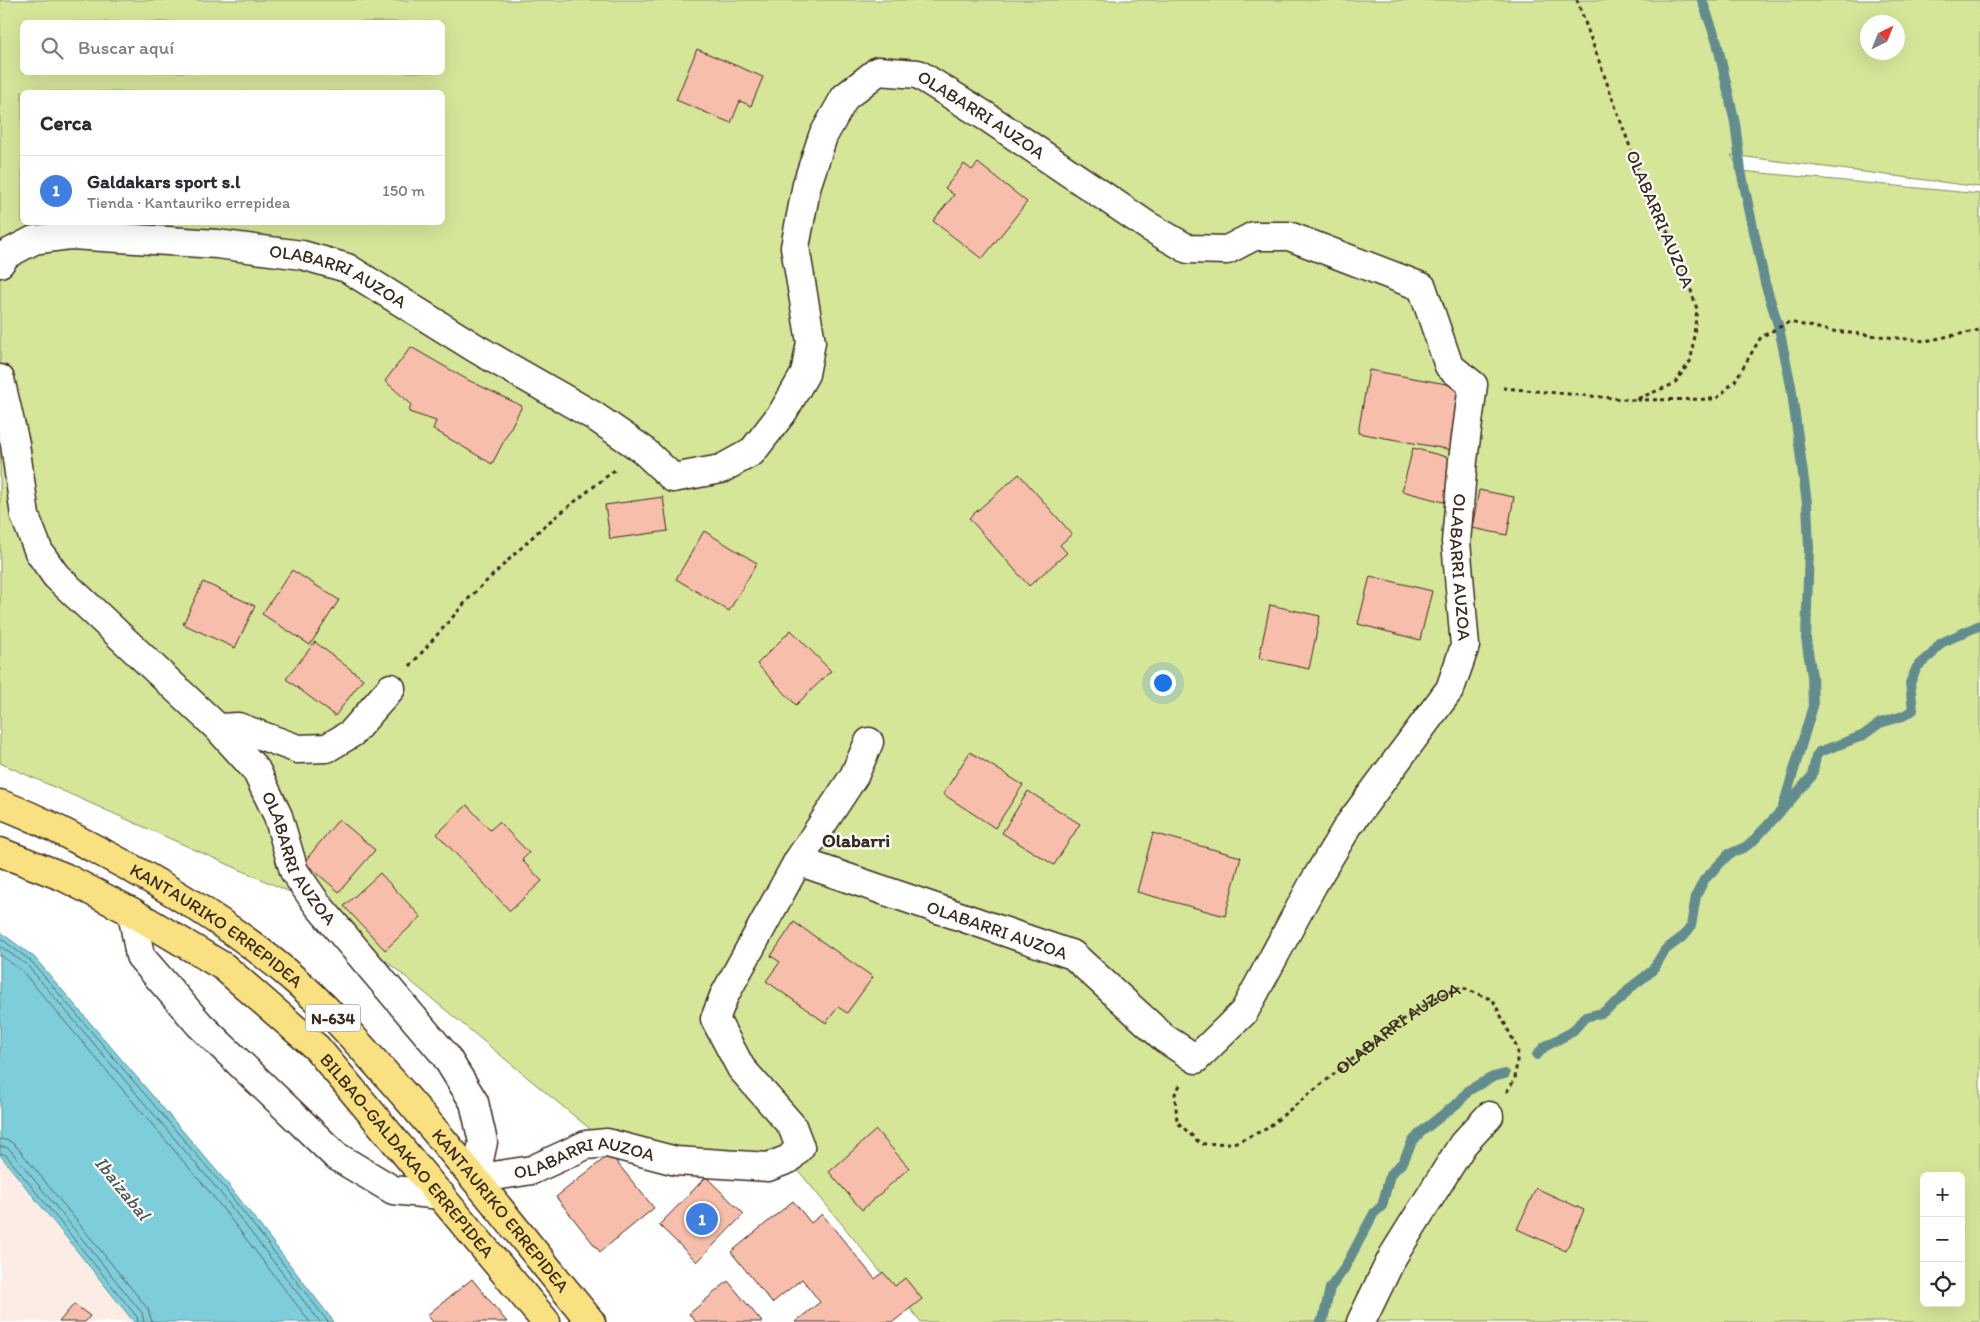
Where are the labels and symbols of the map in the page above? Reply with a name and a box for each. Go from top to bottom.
north arrow [1860,15,1905,60]
street label: OLABARRI AUZOA [913,65,1050,164]
street label: OLABARRI AUZOA [1621,147,1699,292]
street label: OLABARRI AUZOA [268,240,411,313]
street label: OLABARRI AUZOA [1445,493,1476,642]
your location [1150,670,1176,696]
street label: OLABARRI AUZOA [257,788,341,930]
district label: Olabarri [822,829,890,852]
street label: KANTAURIKO ERREPIDEA [126,859,308,993]
street label: OLABARRI AUZOA [924,896,1071,965]
street label: OLABARRI AUZOA [1331,978,1464,1080]
road number: N-634 [306,1004,360,1032]
street label: BILBAO-GALDAKAO ERREPIDEA [315,1049,499,1263]
street label: KANTAURIKO ERREPIDEA [427,1124,574,1297]
street label: OLABARRI AUZOA [512,1132,657,1184]
water label: Ibaizabal [90,1152,156,1226]
pin: 1 [686,1200,718,1238]

